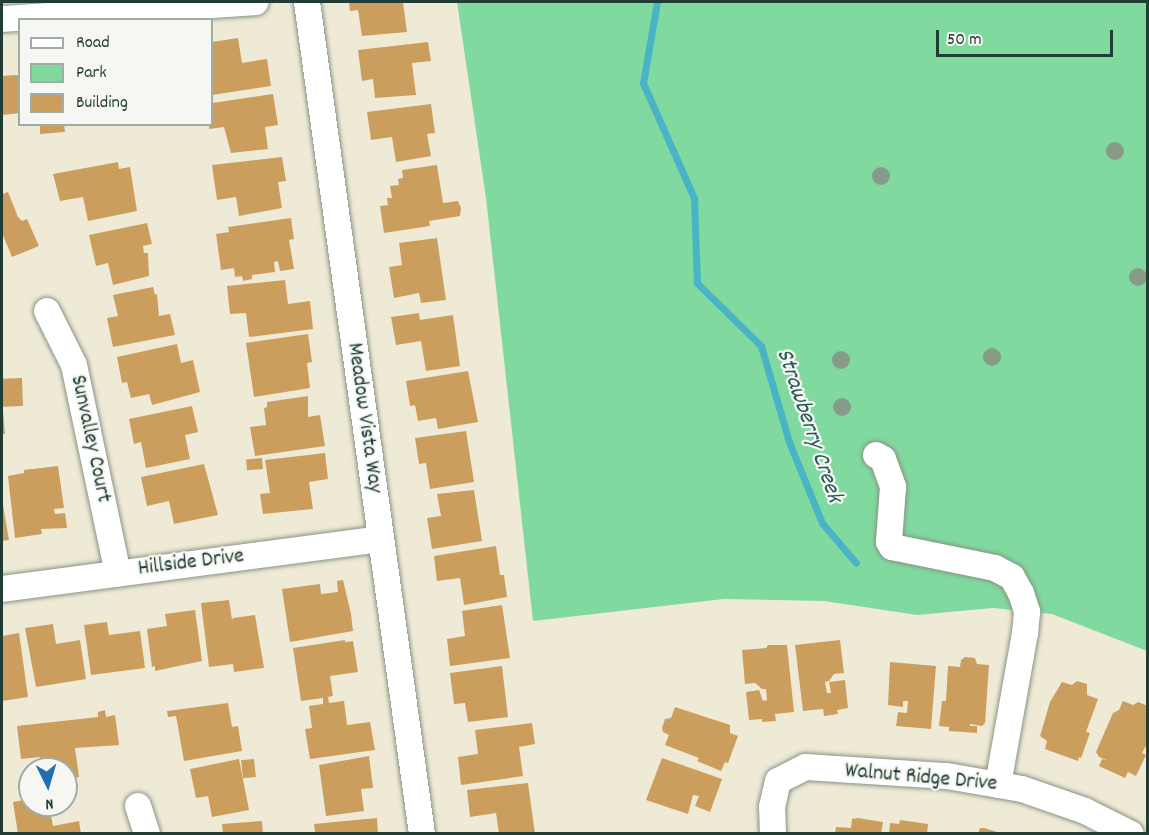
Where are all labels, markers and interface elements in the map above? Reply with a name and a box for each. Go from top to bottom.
legend [18,18,213,126]
scale bar [939,18,1116,56]
text: 50 m [947,28,982,53]
text: Road [76,31,110,56]
text: Park [76,61,107,86]
text: Building [76,91,128,116]
street label: Meadow Vista Way [340,341,388,495]
water label: Strawberry Creek [768,345,848,507]
street label: Sunvalley Court [64,373,116,505]
street label: Hillside Drive [137,543,245,583]
north arrow [18,757,78,817]
street label: Walnut Ridge Drive [844,758,998,798]
text: N [44,792,54,815]

